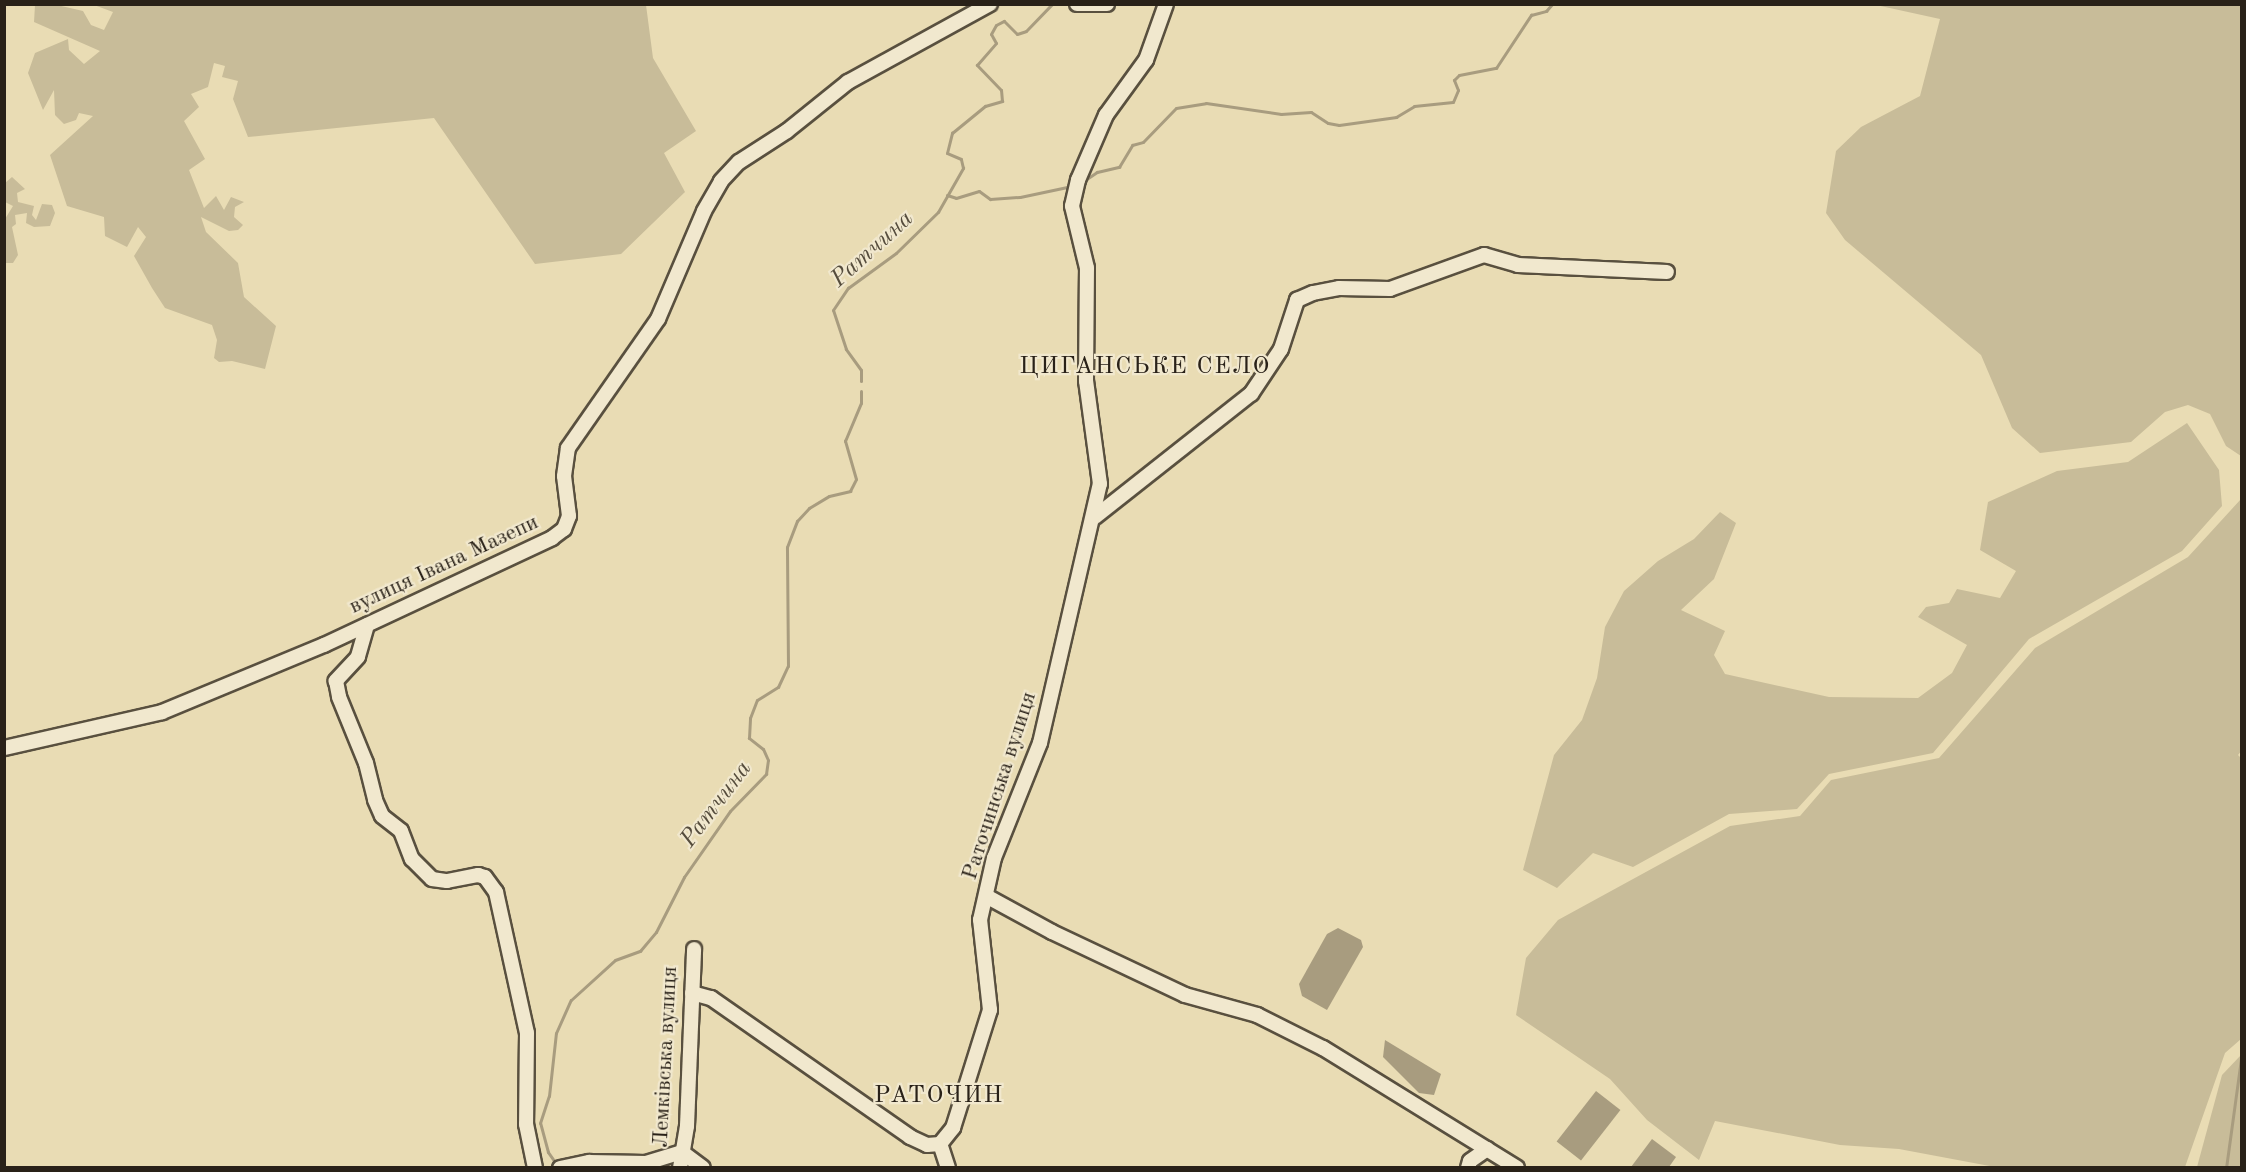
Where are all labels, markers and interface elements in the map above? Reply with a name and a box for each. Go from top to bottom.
water label: Ратчина [826,205,920,295]
district label: ЦИГАНСЬКЕ СЕЛО [1019,354,1271,382]
street label: вулиця Івана Мазепи [345,510,543,620]
street label: Раточинська вулиця [957,689,1043,883]
water label: Ратчина [675,756,759,854]
street label: Лемківська вулиця [648,966,684,1148]
district label: РАТОЧИН [874,1083,1004,1111]

